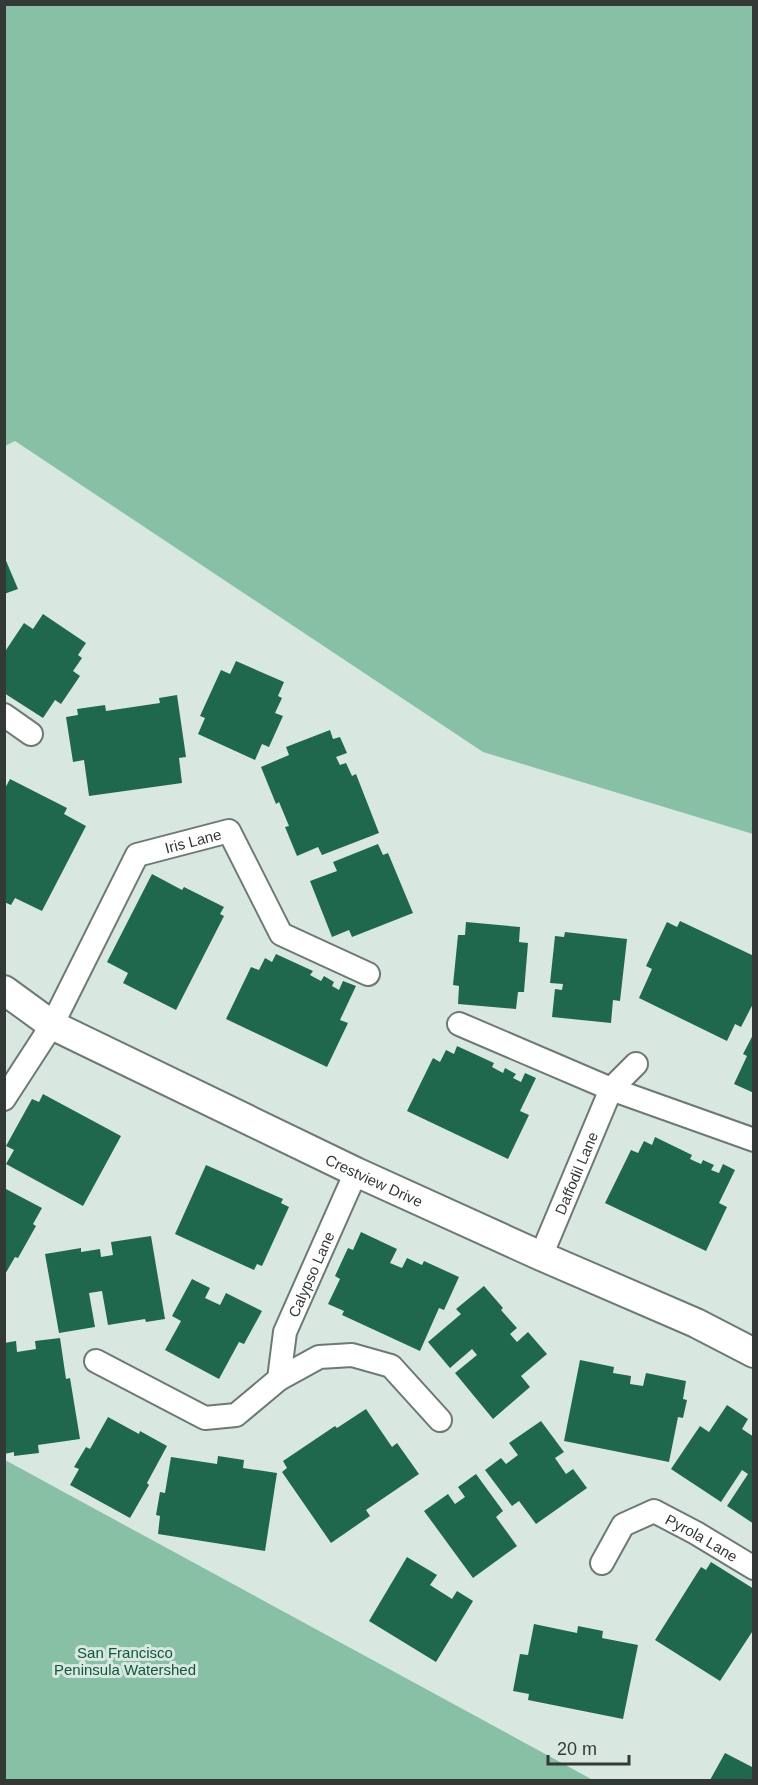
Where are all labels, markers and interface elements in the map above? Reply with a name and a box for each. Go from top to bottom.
street label: Iris Lane [163,825,223,856]
street label: Daffodil Lane [551,1129,601,1217]
street label: Crestview Drive [323,1150,425,1210]
street label: Calypso Lane [284,1229,337,1319]
street label: Pyrola Lane [663,1510,741,1565]
park label: San Francisco Peninsula Watershed [54,1644,196,1678]
scale bar [548,1728,629,1766]
text: 20 m [557,1739,597,1759]

